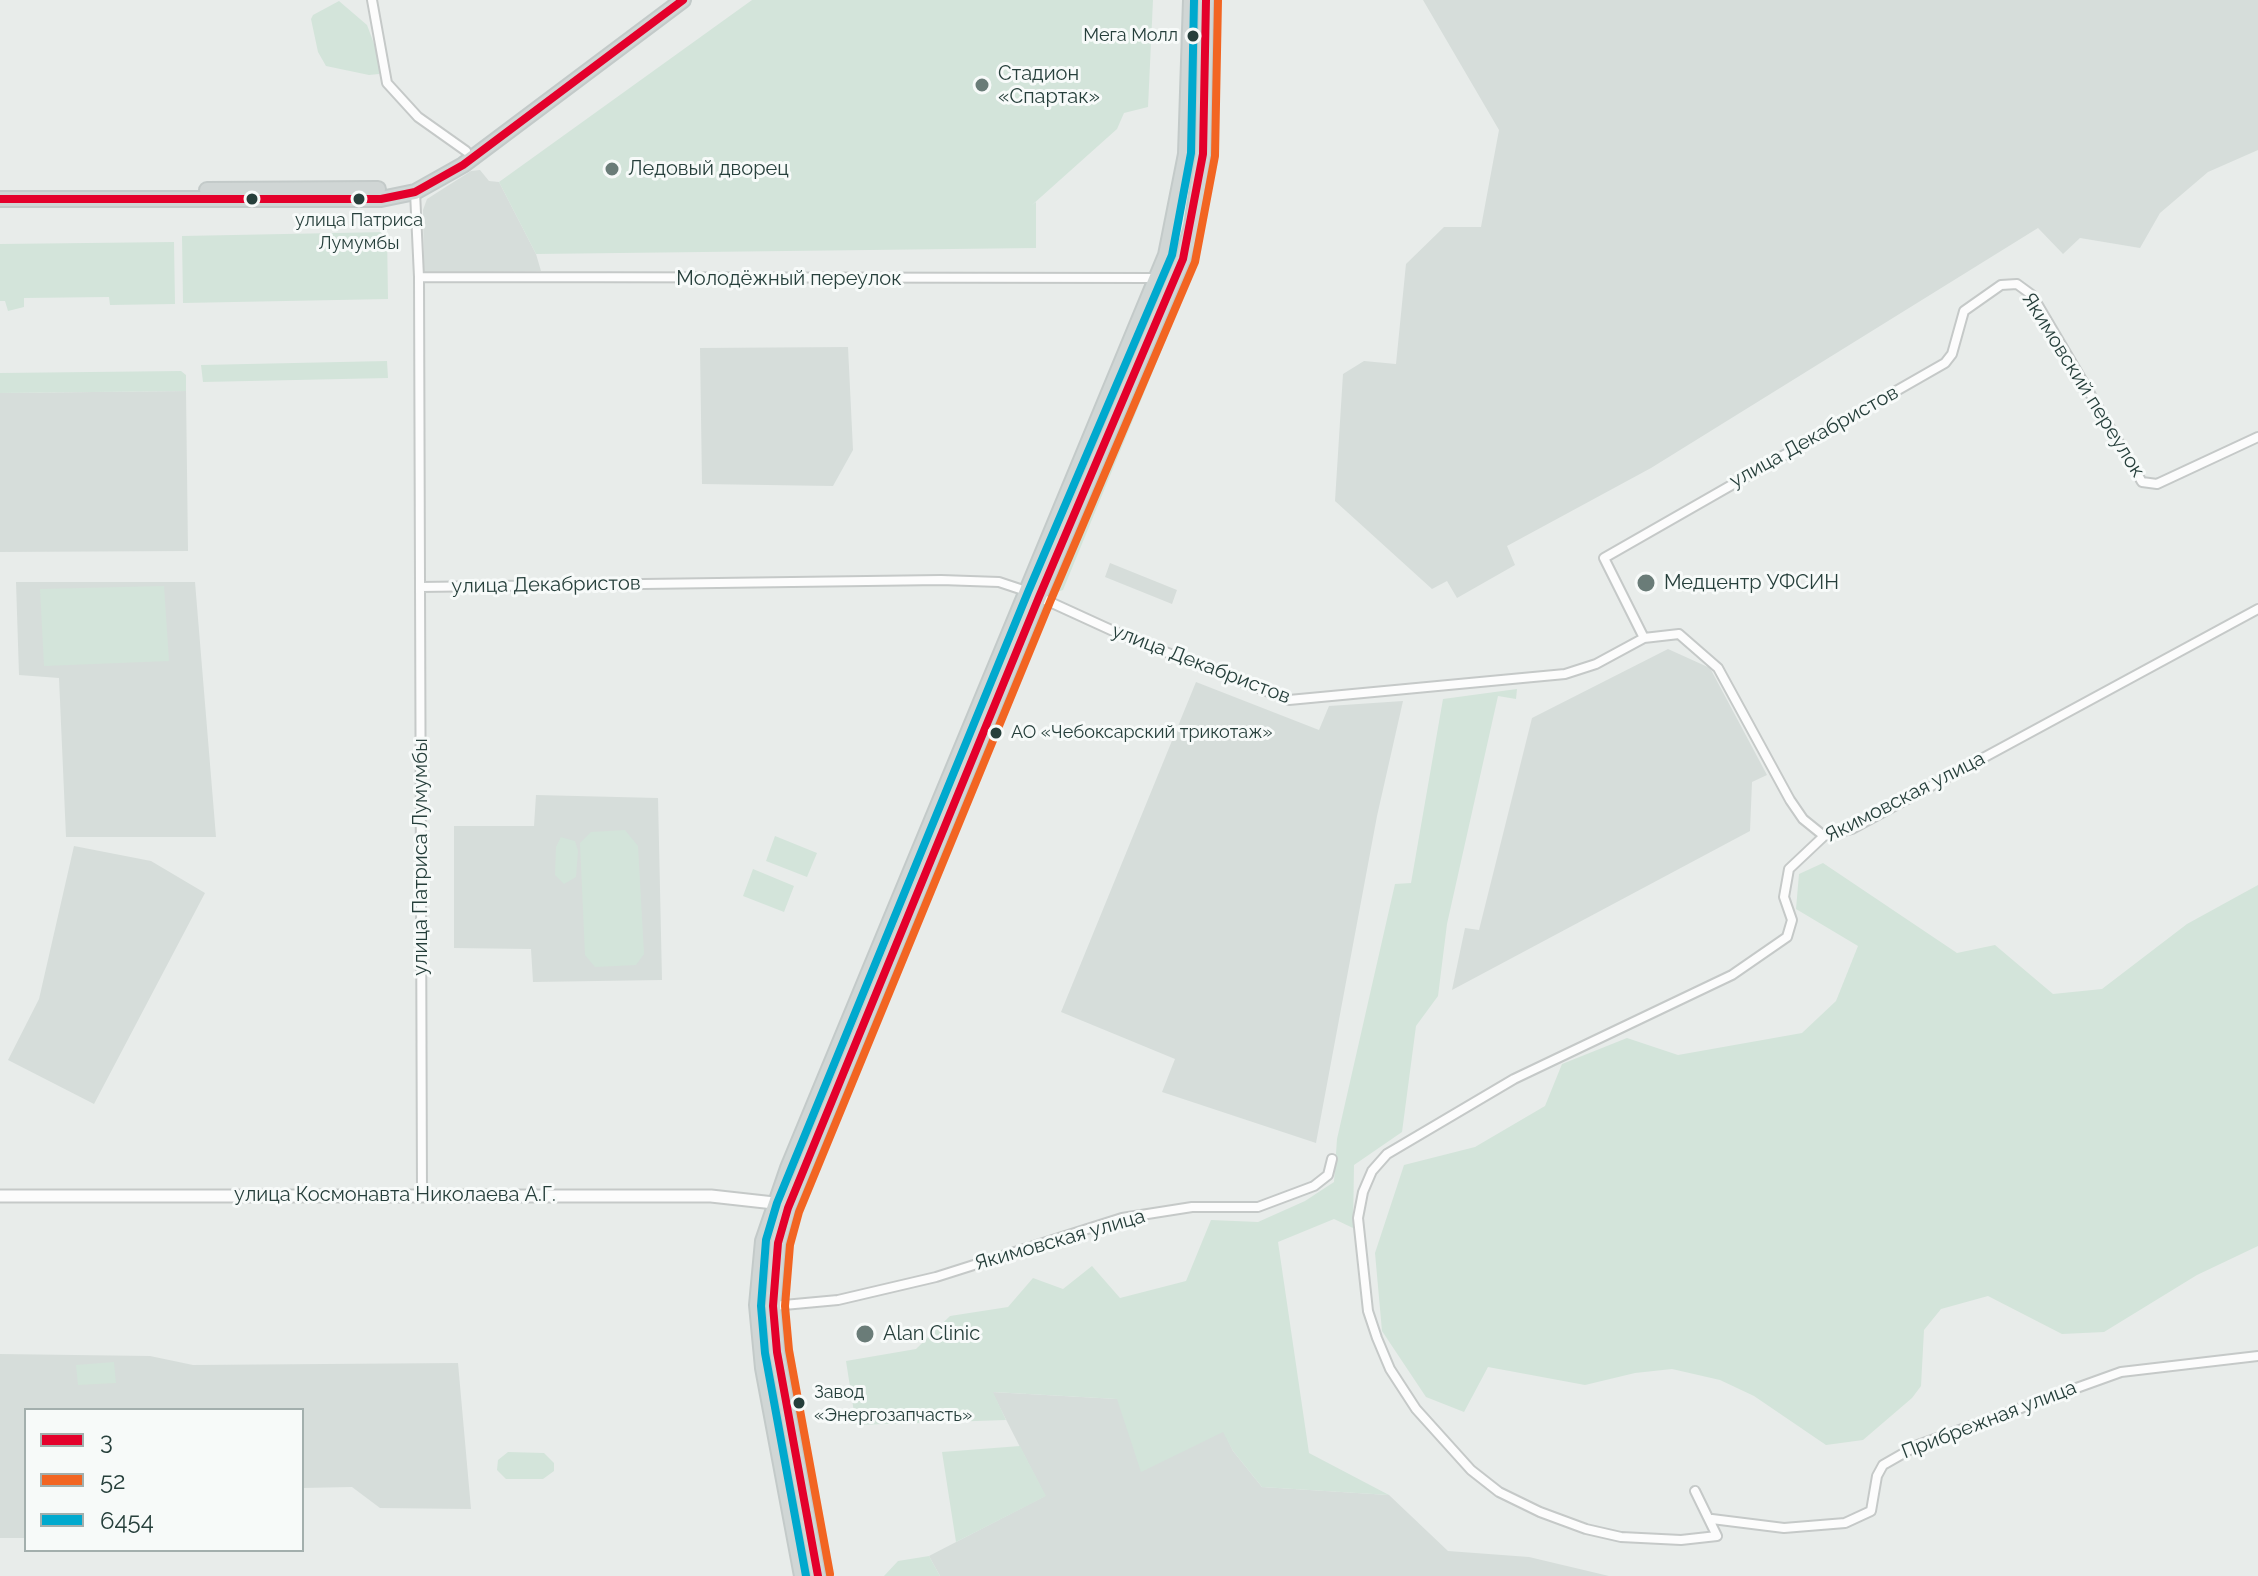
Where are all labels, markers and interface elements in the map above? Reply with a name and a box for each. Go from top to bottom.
place label: Мега Молл [1083,25,1178,47]
marker: Мега Молл [1185,28,1201,44]
place label: Стадион «Спартак» [998,62,1100,109]
marker: Стадион «Спартак» [973,76,991,94]
place label: Ледовый дворец [628,157,789,181]
marker: Ледовый дворец [603,160,621,178]
unlabelled marker [244,191,260,207]
marker: улица Патриса Лумумбы [351,191,367,207]
place label: улица Патриса Лумумбы [295,210,423,252]
street label: Молодёжный переулок [676,267,902,291]
street label: Якимовский переулок [2016,288,2150,482]
street label: улица Декабристов [1725,381,1903,493]
street label: улица Декабристов [451,571,641,599]
place label: Медцентр УФСИН [1664,571,1839,595]
marker: Медцентр УФСИН [1635,572,1657,594]
street label: улица Декабристов [1108,619,1294,709]
place label: АО «Чебоксарский трикотаж» [1011,722,1273,744]
marker: АО «Чебоксарский трикотаж» [988,725,1004,741]
street label: улица Патриса Лумумбы [409,738,433,976]
street label: Якимовская улица [1821,746,1989,848]
street label: улица Космонавта Николаева А.Г. [234,1183,556,1207]
street label: Якимовская улица [972,1204,1148,1276]
place label: Alan Clinic [883,1322,980,1346]
marker: Alan Clinic [854,1323,876,1345]
street label: Прибрежная улица [1898,1376,2080,1464]
place label: Завод «Энергозапчасть» [814,1382,972,1424]
marker: Завод «Энергозапчасть» [791,1395,807,1411]
legend [24,1408,304,1552]
text: 3 [100,1426,113,1455]
text: 52 [100,1466,126,1495]
text: 6454 [100,1506,154,1535]

